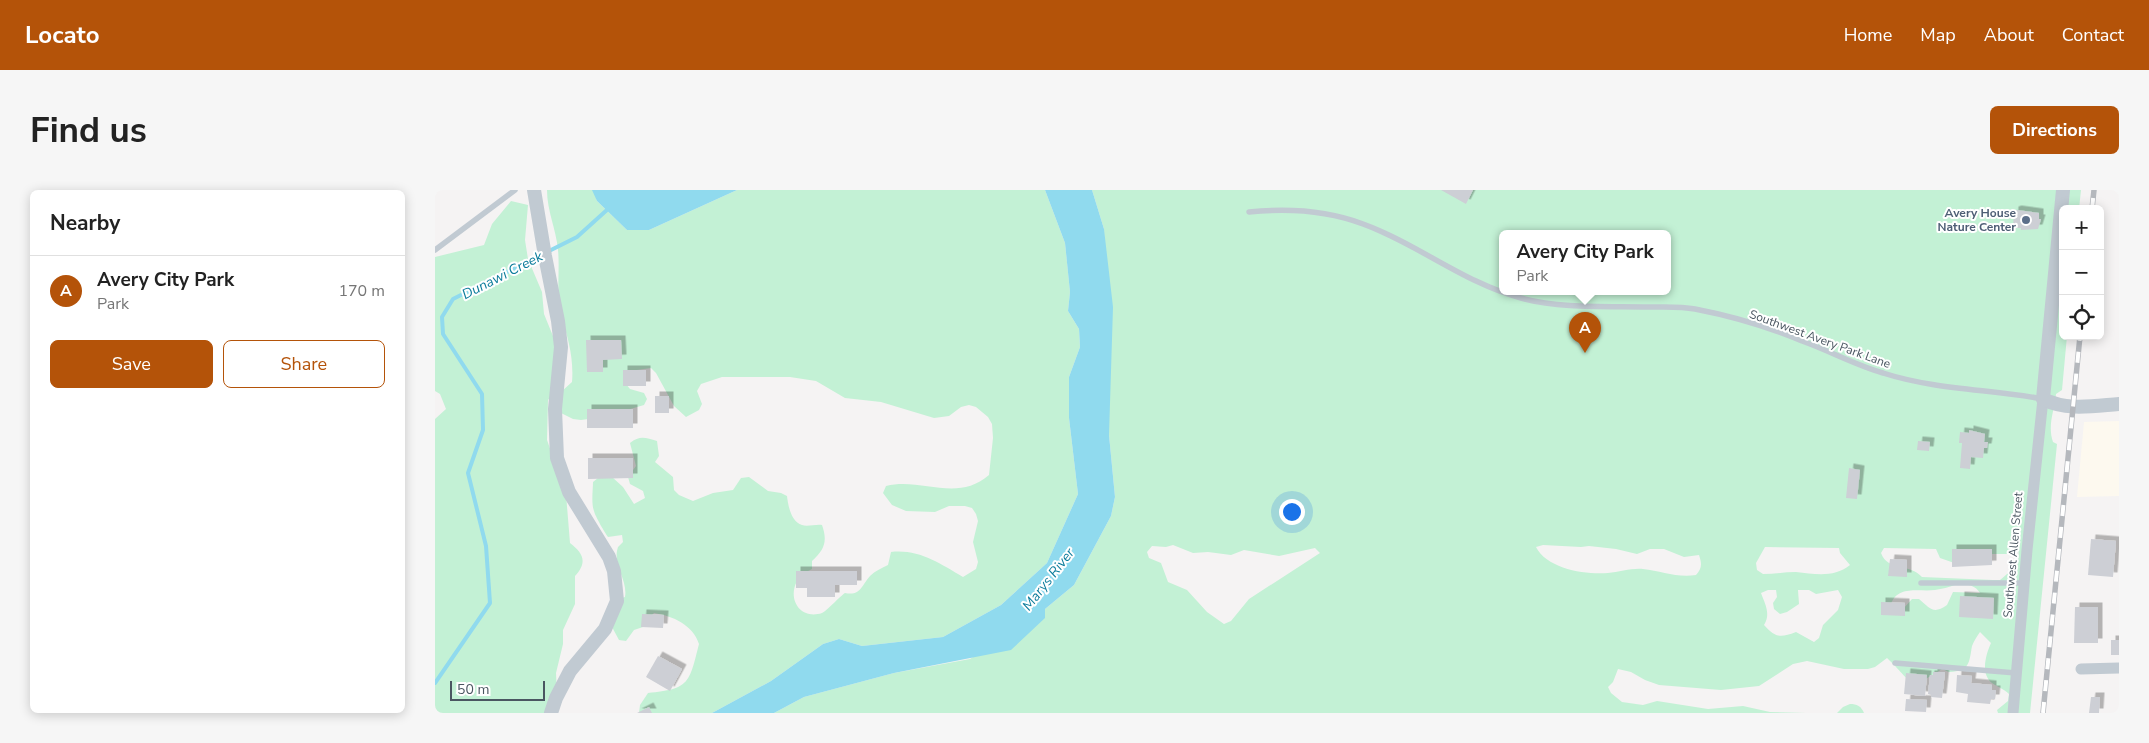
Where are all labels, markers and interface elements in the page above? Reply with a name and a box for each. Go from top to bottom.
text: Locato [25,19,100,51]
text: Home [1844,23,1892,47]
text: Map [1920,23,1956,47]
text: About [1984,23,2034,47]
text: Contact [2062,23,2124,47]
button: Directions [1990,106,2119,154]
text: Find us [30,107,147,154]
place label: Avery House Nature Center [1938,205,2016,235]
map controls [2059,205,2104,340]
button: + [2059,205,2104,250]
text: Nearby [50,209,120,237]
marker: Avery House Nature Center [2020,214,2032,226]
popup [1499,230,1671,295]
text: Avery City Park [1516,239,1654,265]
water label: Dunawi Creek [459,246,547,304]
button: − [2059,250,2104,295]
text: Park [1516,265,1548,287]
text: Avery City Park [97,267,234,293]
text: A [60,280,72,302]
text: 170 m [338,280,385,302]
text: Park [97,293,129,315]
button: locate [2059,295,2104,340]
street label: Southwest Avery Park Lane [1747,306,1893,372]
pin: A [1569,312,1601,353]
button: Save [50,340,213,388]
button: Share [223,340,385,388]
street label: Southwest Allen Street [2000,491,2027,618]
your location [1279,499,1305,525]
water label: Marys River [1018,543,1079,614]
scale bar [450,678,545,701]
text: 50 m [457,680,489,699]

